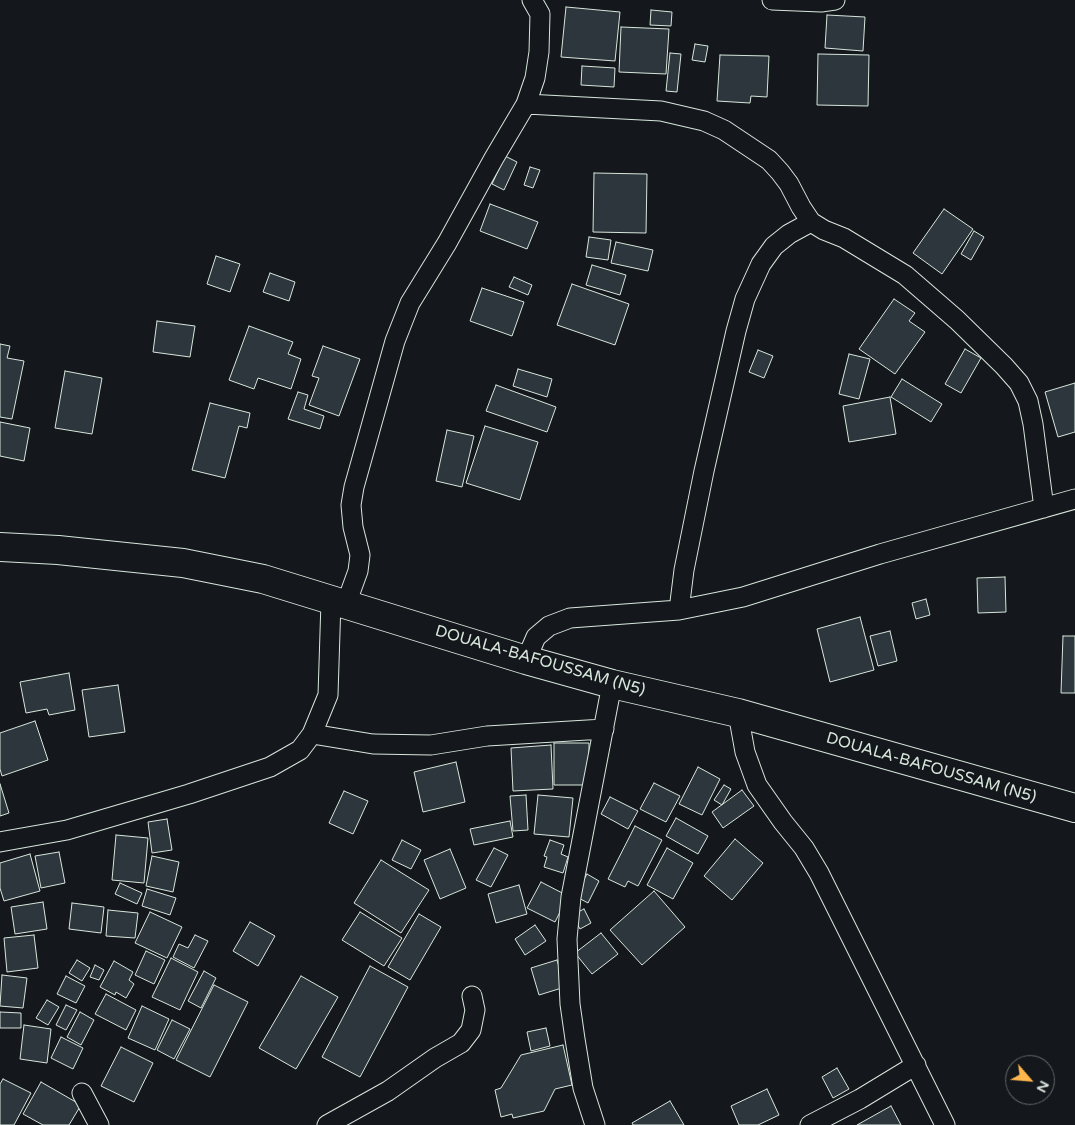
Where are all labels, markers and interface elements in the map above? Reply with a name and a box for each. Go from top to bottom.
street label: DOUALA-BAFOUSSAM (N5) [433,622,647,700]
street label: DOUALA-BAFOUSSAM (N5) [824,729,1038,807]
north arrow [1005,1055,1055,1105]
text: N [1033,1078,1053,1095]

